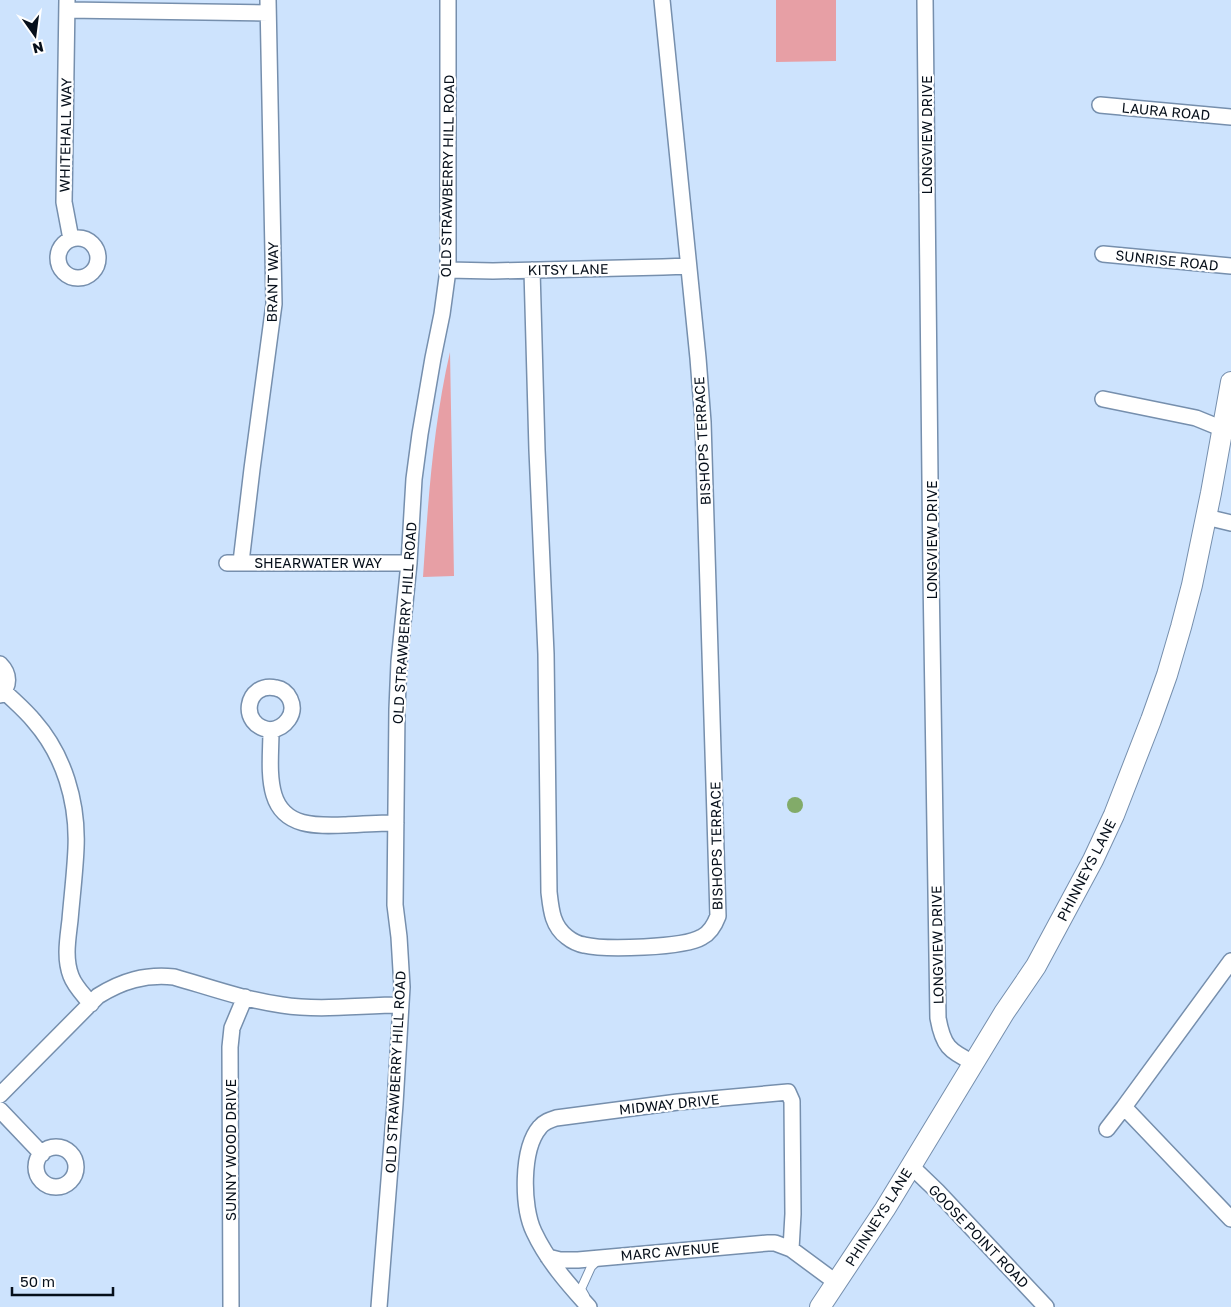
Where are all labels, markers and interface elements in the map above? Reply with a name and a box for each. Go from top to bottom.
north arrow [10,10,60,60]
text: N [31,39,45,58]
street label: OLD STRAWBERRY HILL ROAD [437,74,457,278]
street label: LONGVIEW DRIVE [918,76,935,194]
street label: WHITEHALL WAY [56,77,75,192]
street label: LAURA ROAD [1121,99,1211,123]
street label: BRANT WAY [263,241,281,322]
street label: SUNRISE ROAD [1115,246,1219,274]
street label: KITSY LANE [528,260,608,278]
street label: BISHOPS TERRACE [690,376,714,506]
street label: LONGVIEW DRIVE [923,481,940,599]
street label: OLD STRAWBERRY HILL ROAD [388,521,420,725]
street label: SHEARWATER WAY [254,554,382,571]
street label: BISHOPS TERRACE [706,781,726,911]
street label: PHINNEYS LANE [1053,816,1119,924]
street label: LONGVIEW DRIVE [927,885,947,1005]
street label: OLD STRAWBERRY HILL ROAD [381,970,409,1174]
street label: SUNNY WOOD DRIVE [222,1079,239,1221]
street label: MIDWAY DRIVE [618,1090,720,1118]
street label: PHINNEYS LANE [841,1165,915,1269]
street label: GOOSE POINT ROAD [925,1181,1033,1291]
street label: MARC AVENUE [620,1238,720,1264]
scale bar [12,1264,114,1296]
text: 50 m [20,1272,55,1290]

